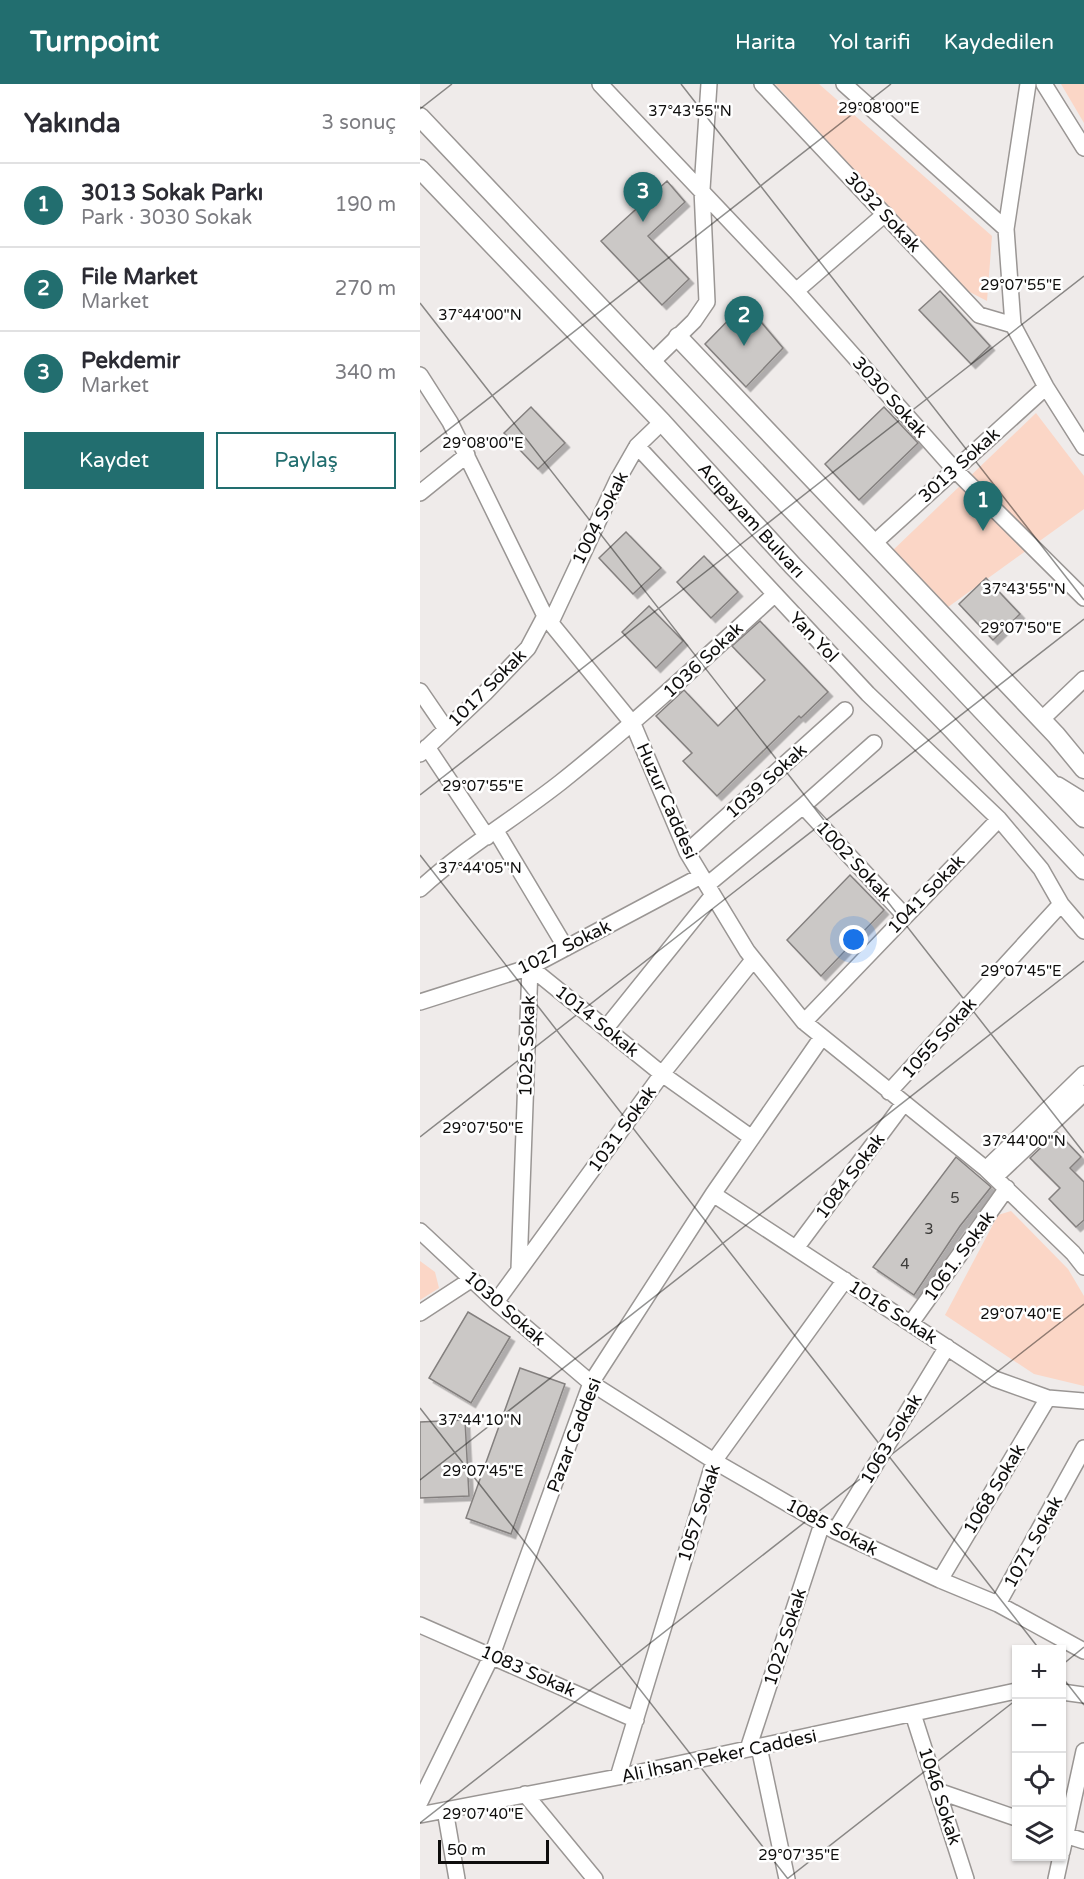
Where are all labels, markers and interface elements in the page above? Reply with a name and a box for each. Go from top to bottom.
text: Turnpoint [30,25,159,59]
text: Harita [735,30,796,55]
text: Yol tarifi [829,30,911,55]
text: Kaydedilen [944,30,1054,55]
text: 29°08'00"E [838,99,920,117]
text: 37°43'55"N [648,102,732,120]
text: Yakında [24,108,121,139]
text: 3 sonuç [322,111,396,135]
street label: 3032 Sokak [840,167,926,257]
pin: 3 [624,172,662,222]
text: 3013 Sokak Parkı [81,180,263,206]
text: 1 [37,193,50,217]
text: 190 m [335,193,396,217]
text: Park · 3030 Sokak [81,206,252,230]
text: File Market [81,264,198,290]
text: 29°07'55"E [980,276,1062,294]
text: 2 [37,277,50,301]
text: 270 m [335,277,396,301]
text: Market [81,290,149,314]
pin: 2 [724,296,764,346]
text: 37°44'00"N [438,306,522,324]
text: Pekdemir [81,348,180,374]
street label: 3030 Sokak [848,352,932,442]
text: 3 [37,361,50,385]
text: 340 m [335,361,396,385]
text: Market [81,374,149,398]
street label: 3013 Sokak [914,423,1004,507]
button: Kaydet [24,432,204,489]
button: Paylaş [216,432,396,489]
text: 29°08'00"E [442,434,524,452]
street label: Acıpayam Bulvarı [693,458,810,583]
street label: 1004 Sokak [567,468,633,568]
pin: 1 [964,482,1002,531]
text: 37°43'55"N [982,580,1066,598]
street label: Yan Yol [785,607,843,667]
street label: 1036 Sokak [658,617,748,703]
text: 29°07'50"E [980,619,1062,637]
street label: 1017 Sokak [443,644,531,732]
street label: 1039 Sokak [721,739,811,823]
street label: Huzur Caddesi [632,740,702,862]
text: 29°07'55"E [442,777,524,795]
street label: 1002 Sokak [811,816,897,906]
street label: 1041 Sokak [883,850,969,938]
text: 37°44'05"N [438,859,522,877]
street label: 1027 Sokak [514,915,615,979]
your location [839,925,868,954]
text: 29°07'45"E [980,962,1062,980]
street label: 1014 Sokak [551,981,644,1062]
street label: 1055 Sokak [897,993,981,1083]
street label: 1025 Sokak [514,995,540,1097]
street label: 1031 Sokak [583,1081,661,1177]
text: 29°07'50"E [442,1119,524,1137]
street label: 1084 Sokak [811,1129,889,1223]
text: 37°44'00"N [982,1132,1066,1150]
house number: 5 [950,1189,960,1207]
street label: 1061. Sokak [919,1206,999,1305]
house number: 3 [924,1220,934,1238]
house number: 4 [900,1255,910,1273]
street label: 1030 Sokak [460,1266,550,1350]
street label: 1016 Sokak [844,1275,942,1349]
text: 29°07'40"E [980,1305,1062,1323]
street label: Pazar Caddesi [542,1375,606,1495]
street label: 1063 Sokak [855,1390,927,1488]
text: 37°44'10"N [438,1411,522,1429]
street label: 1068 Sokak [958,1440,1030,1538]
street label: 1057 Sokak [673,1461,725,1565]
text: 29°07'45"E [442,1462,524,1480]
street label: 1071 Sokak [999,1492,1067,1592]
street label: 1085 Sokak [782,1493,882,1561]
street label: 1022 Sokak [759,1585,811,1689]
street label: 1083 Sokak [477,1640,579,1702]
map controls [1012,1645,1066,1861]
button: + [1012,1645,1066,1699]
button: − [1012,1699,1066,1753]
street label: Ali İhsan Peker Caddesi [619,1725,819,1787]
street label: 1046 Sokak [914,1744,966,1848]
button: locate [1012,1753,1066,1807]
text: 29°07'40"E [442,1805,524,1823]
button: layers [1012,1807,1066,1861]
scale bar [438,1837,549,1864]
text: 50 m [447,1840,486,1860]
text: 29°07'35"E [758,1846,840,1864]

